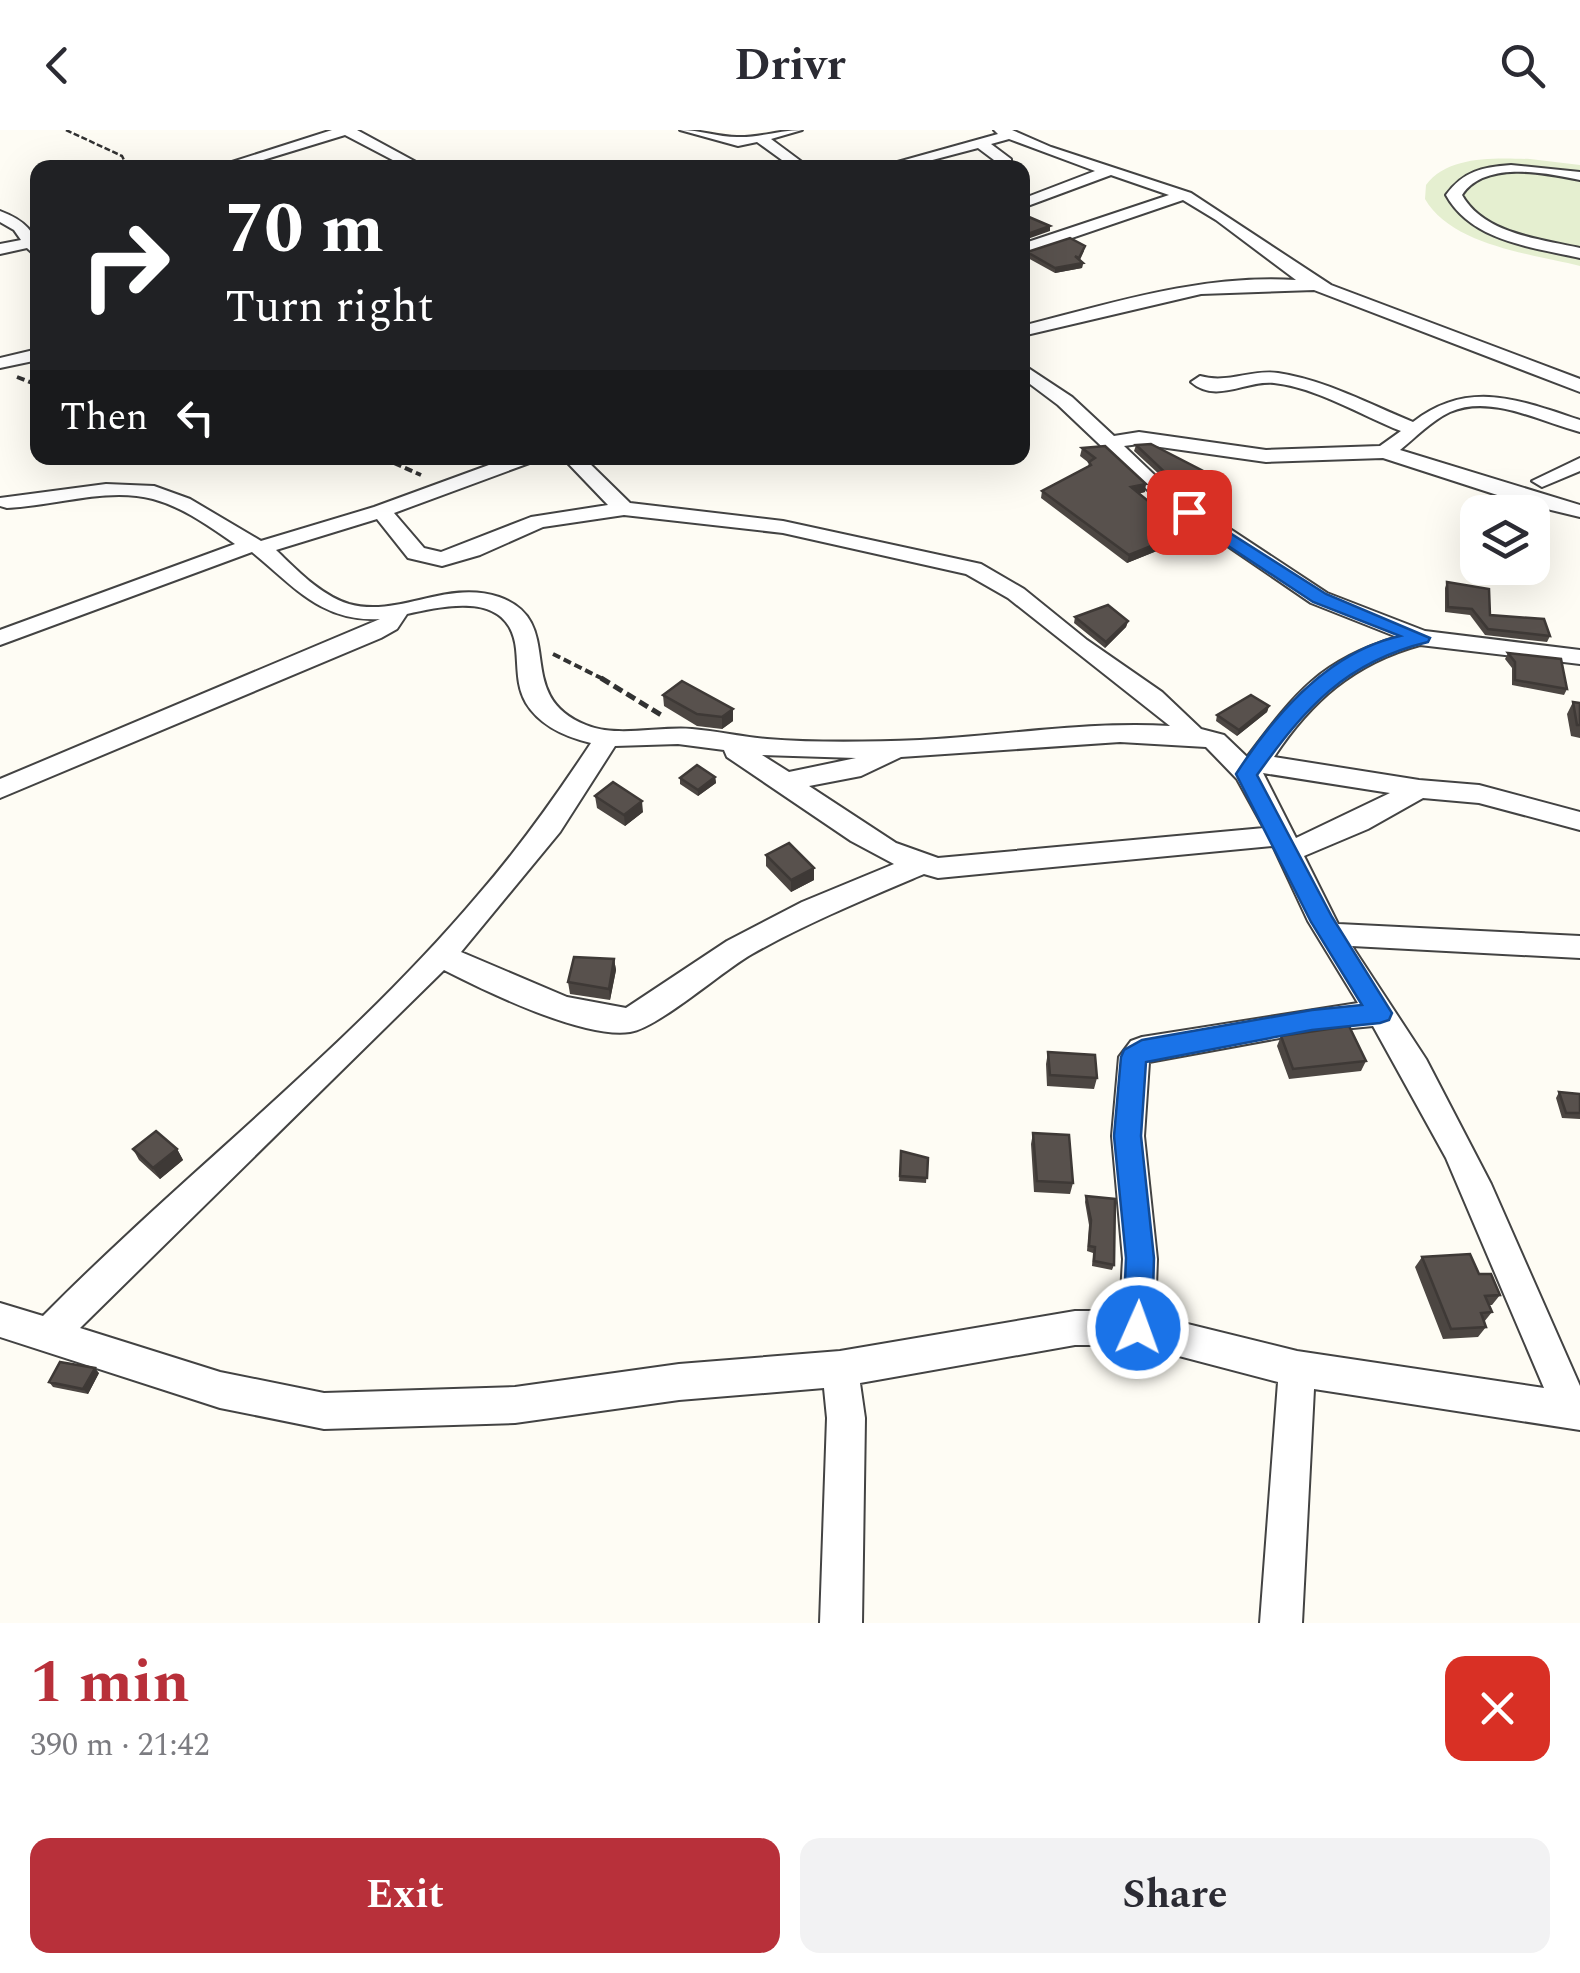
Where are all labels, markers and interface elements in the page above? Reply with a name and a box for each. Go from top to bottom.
text: Drivr [734,31,846,100]
icon: back [30,38,85,93]
icon: search [1495,38,1550,93]
text: 70 m [225,177,384,283]
icon: right [60,200,190,330]
text: Turn right [225,273,434,342]
text: Then [60,389,148,447]
icon: left [168,390,223,445]
pin [1147,470,1232,555]
icon: arrive [1162,485,1217,540]
map controls [1460,495,1550,585]
button: layers [1460,495,1550,585]
position arrow [1086,1276,1190,1380]
text: 1 min [30,1637,190,1729]
button: close [1445,1656,1550,1761]
text: 390 m · 21:42 [30,1721,210,1770]
button: Exit [30,1838,780,1953]
button: Share [800,1838,1550,1953]

